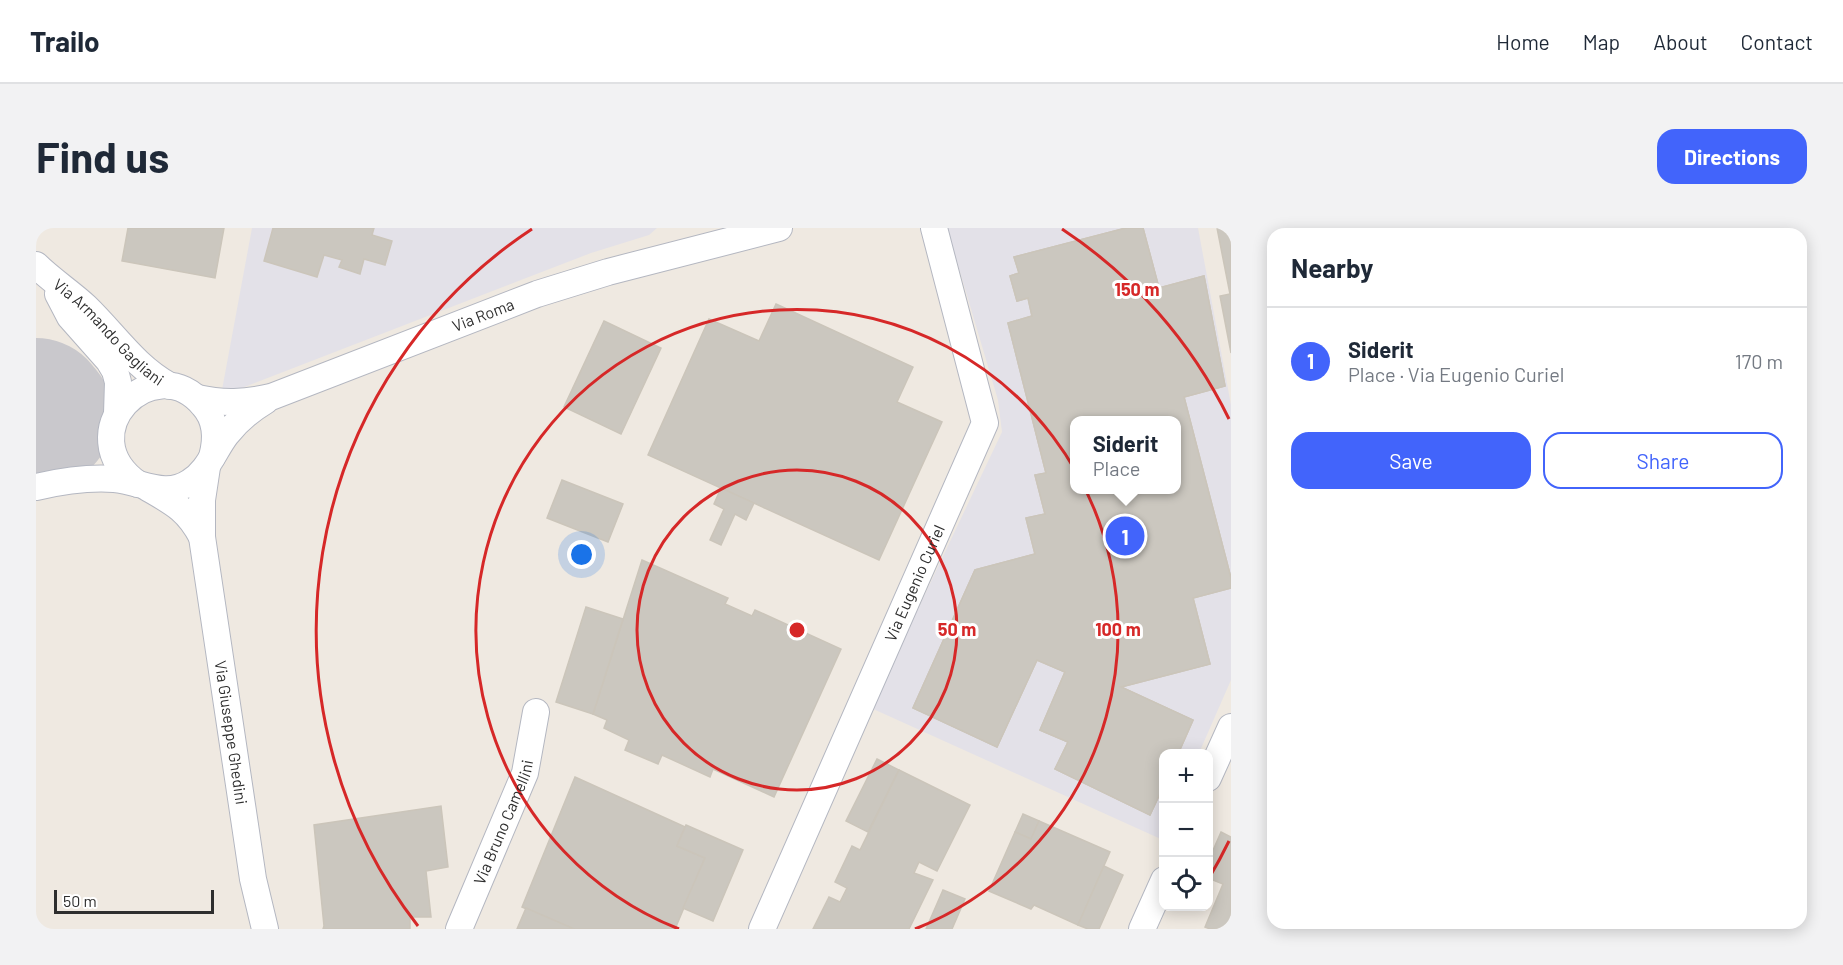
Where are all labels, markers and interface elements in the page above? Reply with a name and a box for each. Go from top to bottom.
text: Trailo [30,24,100,58]
text: Home [1496,29,1550,54]
text: Map [1583,29,1620,54]
text: About [1653,29,1708,54]
text: Contact [1741,29,1813,54]
button: Directions [1657,129,1807,184]
text: Find us [36,131,169,181]
text: Nearby [1291,252,1373,283]
street label: Via Armando Gagliani [50,274,168,389]
text: 150 m [1115,278,1159,300]
street label: Via Roma [449,294,516,335]
text: Siderit [1348,336,1414,362]
text: 1 [1307,349,1314,373]
text: 170 m [1735,349,1783,373]
text: Place · Via Eugenio Curiel [1348,362,1564,386]
popup [1070,416,1181,494]
text: Siderit [1093,430,1158,456]
button: Save [1291,432,1531,489]
button: Share [1543,432,1783,489]
text: Place [1093,456,1140,480]
pin: 1 [1106,514,1144,558]
street label: Via Eugenio Curiel [880,522,948,644]
your location [567,540,596,569]
text: 50 m [938,618,976,640]
text: 100 m [1095,618,1141,640]
centre of rings [787,620,807,640]
street label: Via Giuseppe Ghedini [212,659,252,806]
map controls [1159,749,1213,911]
button: + [1159,749,1213,803]
street label: Via Bruno Camellini [469,758,536,887]
button: − [1159,803,1213,857]
button: locate [1159,857,1213,911]
scale bar [54,887,214,914]
text: 50 m [63,891,97,910]

